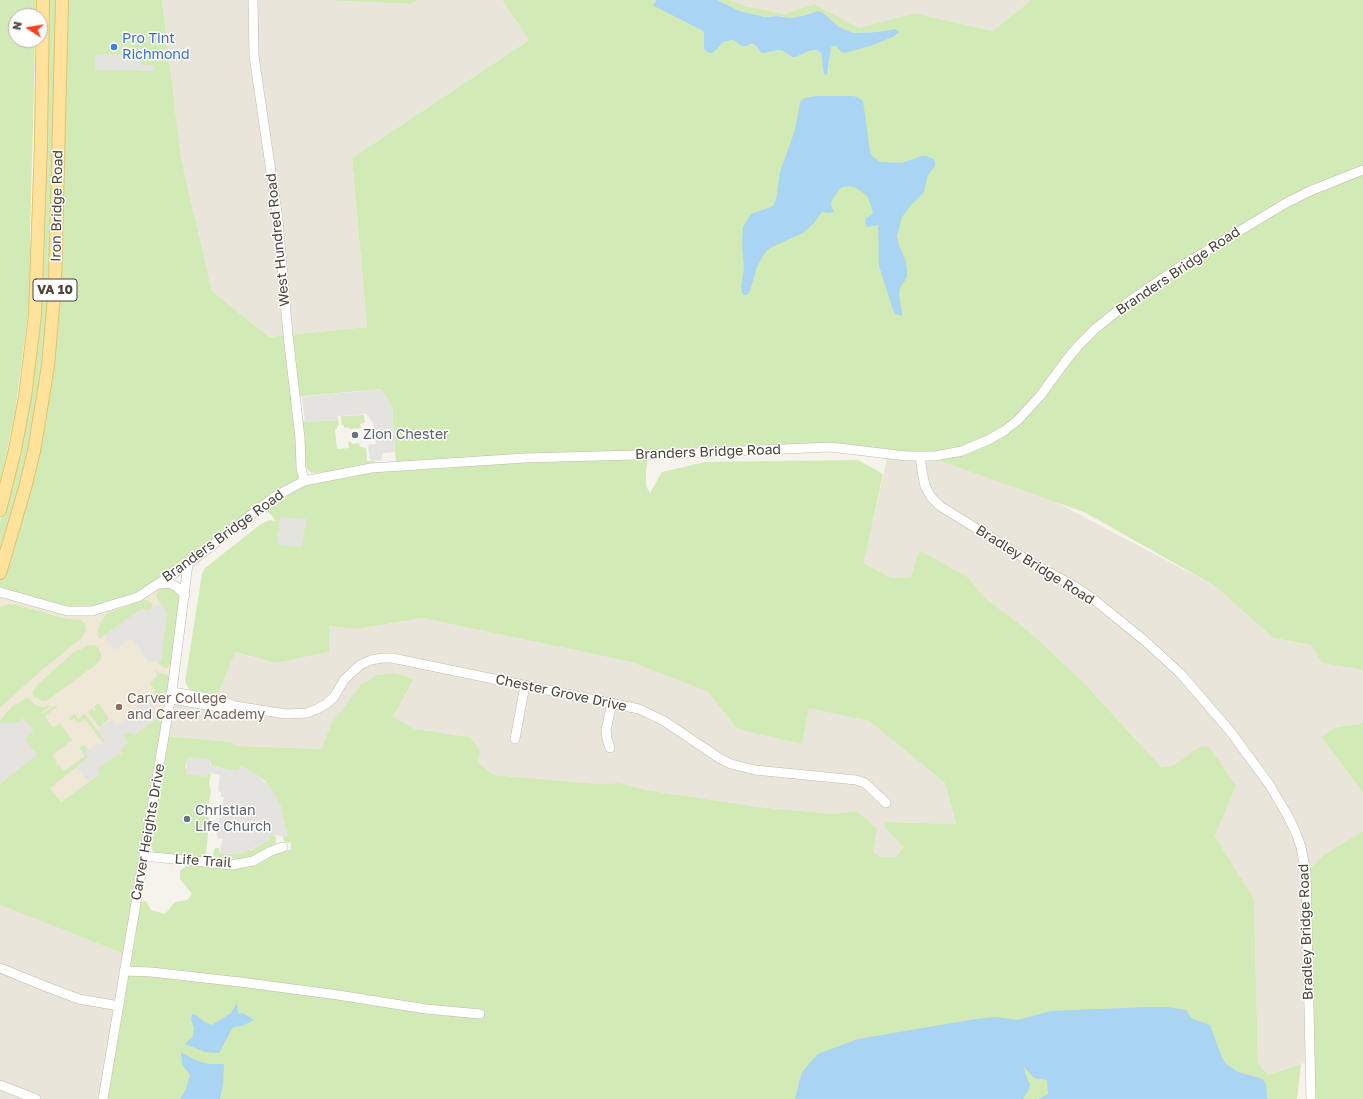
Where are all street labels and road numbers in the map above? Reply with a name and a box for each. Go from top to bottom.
street label: Iron Bridge Road [48,150,66,262]
street label: West Hundred Road [263,173,293,307]
street label: Branders Bridge Road [1113,223,1243,319]
road number: VA 10 [33,279,77,301]
street label: Branders Bridge Road [635,441,781,463]
street label: Branders Bridge Road [159,486,287,586]
street label: Bradley Bridge Road [973,522,1097,608]
street label: Chester Grove Drive [494,671,628,715]
street label: Carver Heights Drive [128,762,168,902]
street label: Life Trail [174,851,232,871]
street label: Bradley Bridge Road [1295,864,1317,1000]

